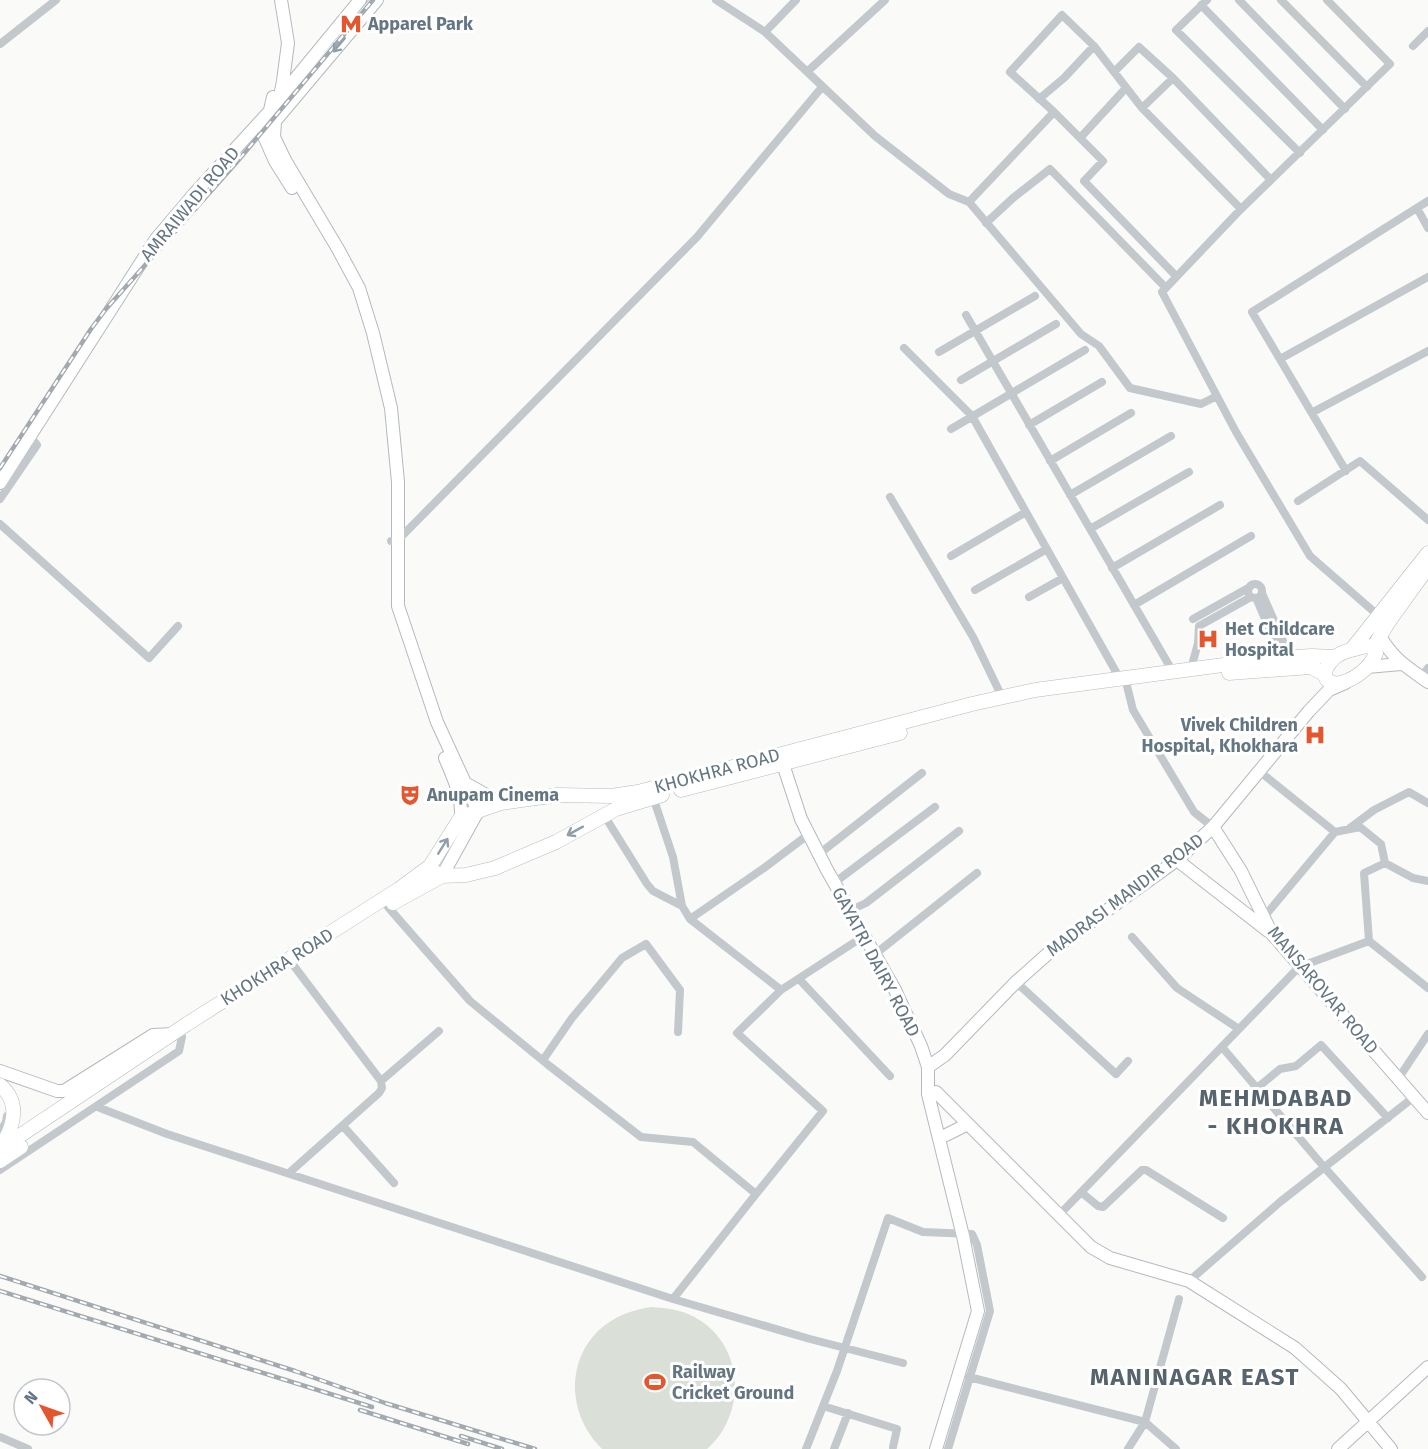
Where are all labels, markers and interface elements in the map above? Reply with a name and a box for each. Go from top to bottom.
metro station icon: Apparel Park [339,12,363,36]
place label: Apparel Park [367,13,474,35]
one-way arrow [332,37,346,52]
street label: AMRAIWADI ROAD [136,142,244,266]
place label: Het Childcare Hospital [1225,618,1335,661]
hospital icon: Het Childcare Hospital [1196,627,1220,651]
place label: Vivek Children Hospital, Khokhara [1142,714,1298,757]
hospital icon: Vivek Children Hospital, Khokhara [1303,723,1327,747]
street label: KHOKHRA ROAD [652,744,782,798]
theatre icon: Anupam Cinema [398,783,422,807]
place label: Anupam Cinema [426,784,559,806]
one-way arrow [567,826,585,837]
street label: MADRASI MANDIR ROAD [1042,829,1208,961]
one-way arrow [436,837,449,854]
street label: GAYATRI DAIRY ROAD [827,883,925,1041]
street label: MANSAROVAR ROAD [1263,921,1383,1059]
street label: KHOKHRA ROAD [216,923,338,1011]
district label: MEHMDABAD - KHOKHRA [1199,1084,1353,1140]
place label: Railway Cricket Ground [672,1361,794,1404]
district label: MANINAGAR EAST [1090,1363,1300,1391]
sports icon: Railway Cricket Ground [643,1370,667,1394]
north arrow [12,1377,72,1437]
text: N [20,1388,42,1408]

